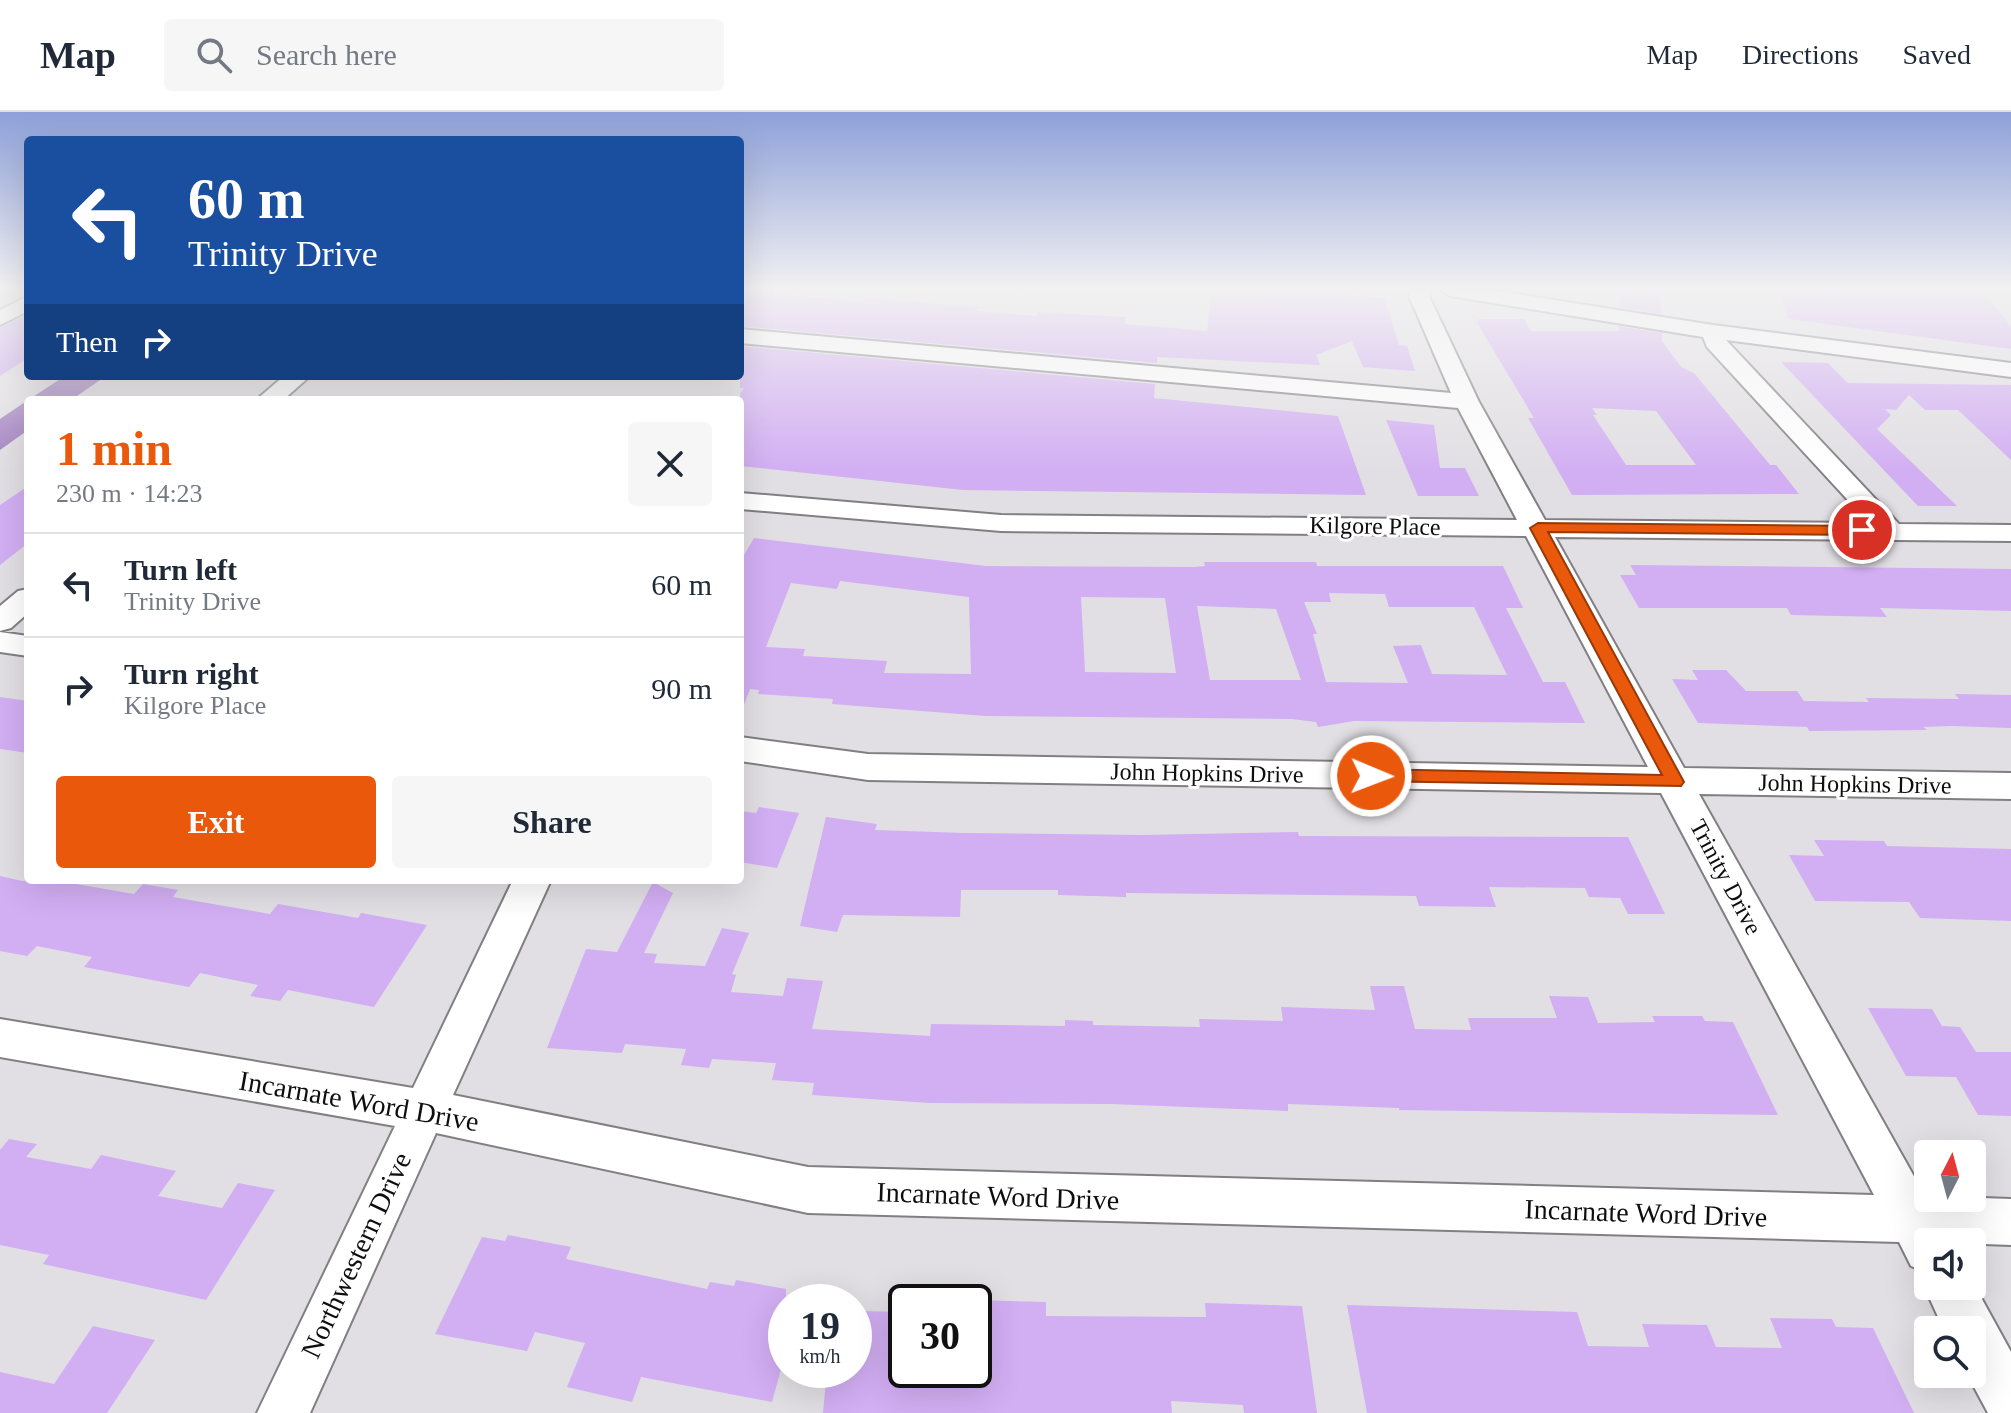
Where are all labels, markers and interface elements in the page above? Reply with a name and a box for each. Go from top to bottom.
search box [164,19,724,91]
icon: search [192,33,236,77]
text: Map [40,34,116,76]
text: Search here [256,38,397,71]
text: Map [1647,39,1698,70]
text: Directions [1742,39,1859,70]
text: Saved [1903,39,1971,70]
icon: left [56,168,160,272]
text: 60 m [188,168,305,230]
text: Trinity Drive [188,234,378,274]
icon: right [134,320,178,364]
text: Then [56,325,118,358]
text: 1 min [56,422,172,475]
button: close [628,422,712,506]
text: 230 m · 14:23 [56,479,203,508]
pin [1828,496,1896,564]
icon: arrive [1840,508,1884,552]
street label: Kilgore Place [1309,512,1441,540]
text: Turn left [124,553,237,586]
icon: left [56,563,100,607]
text: 60 m [651,568,712,601]
text: Trinity Drive [124,587,261,616]
text: Turn right [124,657,259,690]
icon: right [56,667,100,711]
text: 90 m [651,672,712,705]
text: Kilgore Place [124,691,266,720]
position arrow [1329,734,1413,818]
street label: John Hopkins Drive [1110,758,1304,788]
street label: John Hopkins Drive [1758,769,1952,799]
button: Exit [56,776,376,868]
button: Share [392,776,712,868]
street label: Trinity Drive [1685,815,1767,939]
street label: Incarnate Word Drive [237,1065,481,1137]
north arrow [1914,1140,1986,1212]
map controls [1914,1140,1986,1388]
street label: Northwestern Drive [295,1147,417,1363]
street label: Incarnate Word Drive [876,1176,1120,1216]
street label: Incarnate Word Drive [1524,1193,1768,1233]
button: sound [1914,1228,1986,1300]
speed limit sign: 30 [888,1284,992,1388]
text: 19 [800,1303,840,1348]
button: search [1914,1316,1986,1388]
text: km/h [799,1345,841,1367]

